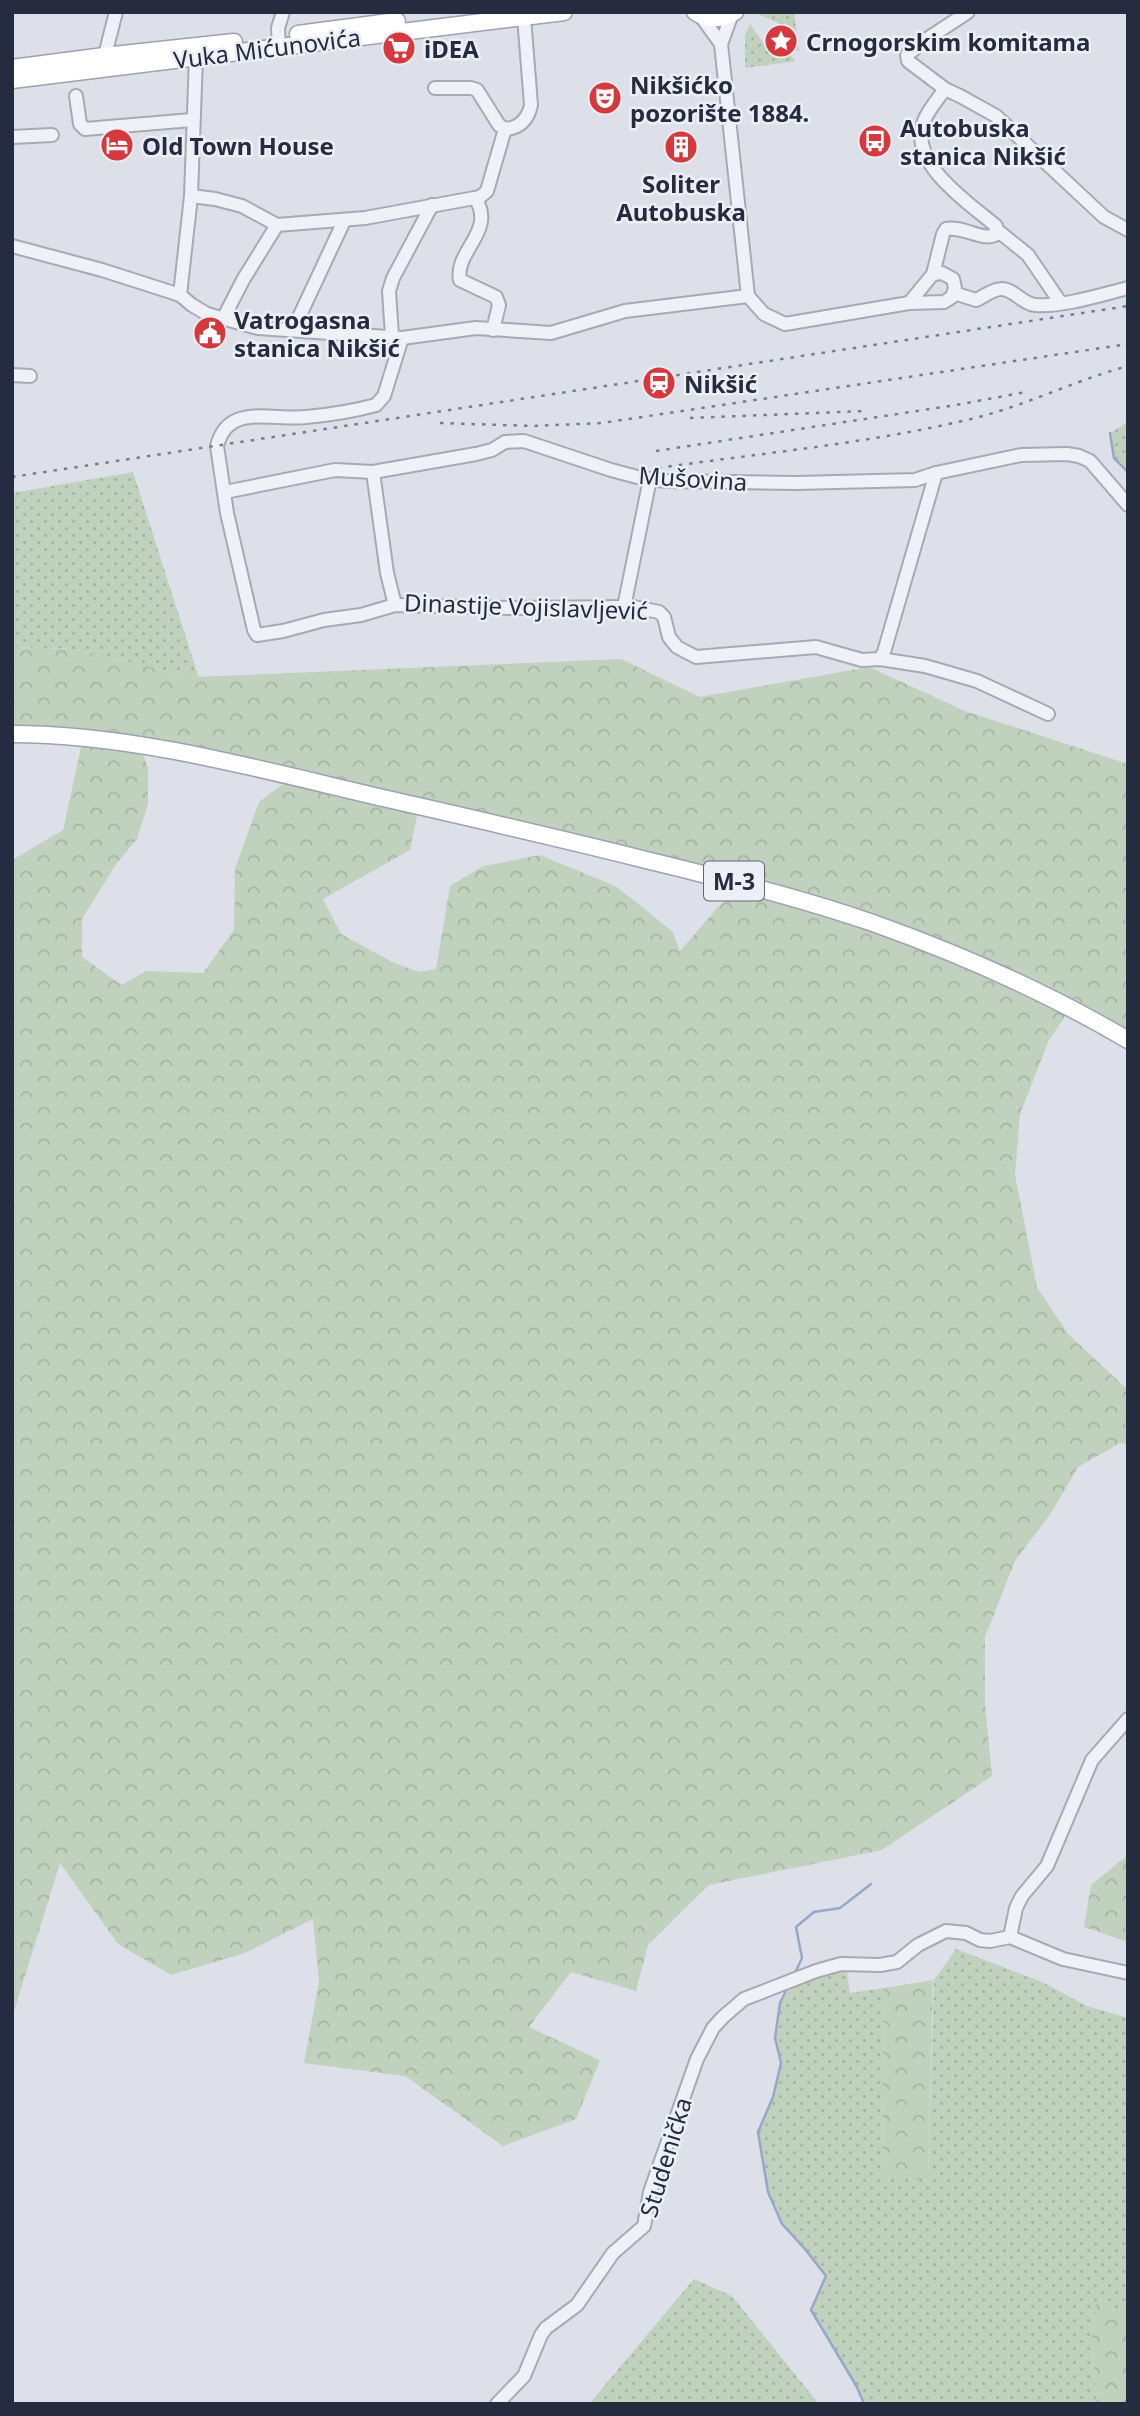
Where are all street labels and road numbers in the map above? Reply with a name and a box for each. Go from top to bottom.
street label: Vuka Mićunovića [172,20,362,76]
street label: Mušovina [638,458,748,498]
street label: Dinastije Vojislavljević [404,585,648,627]
road number: M-3 [704,862,764,900]
street label: Studenička [631,2093,699,2221]

